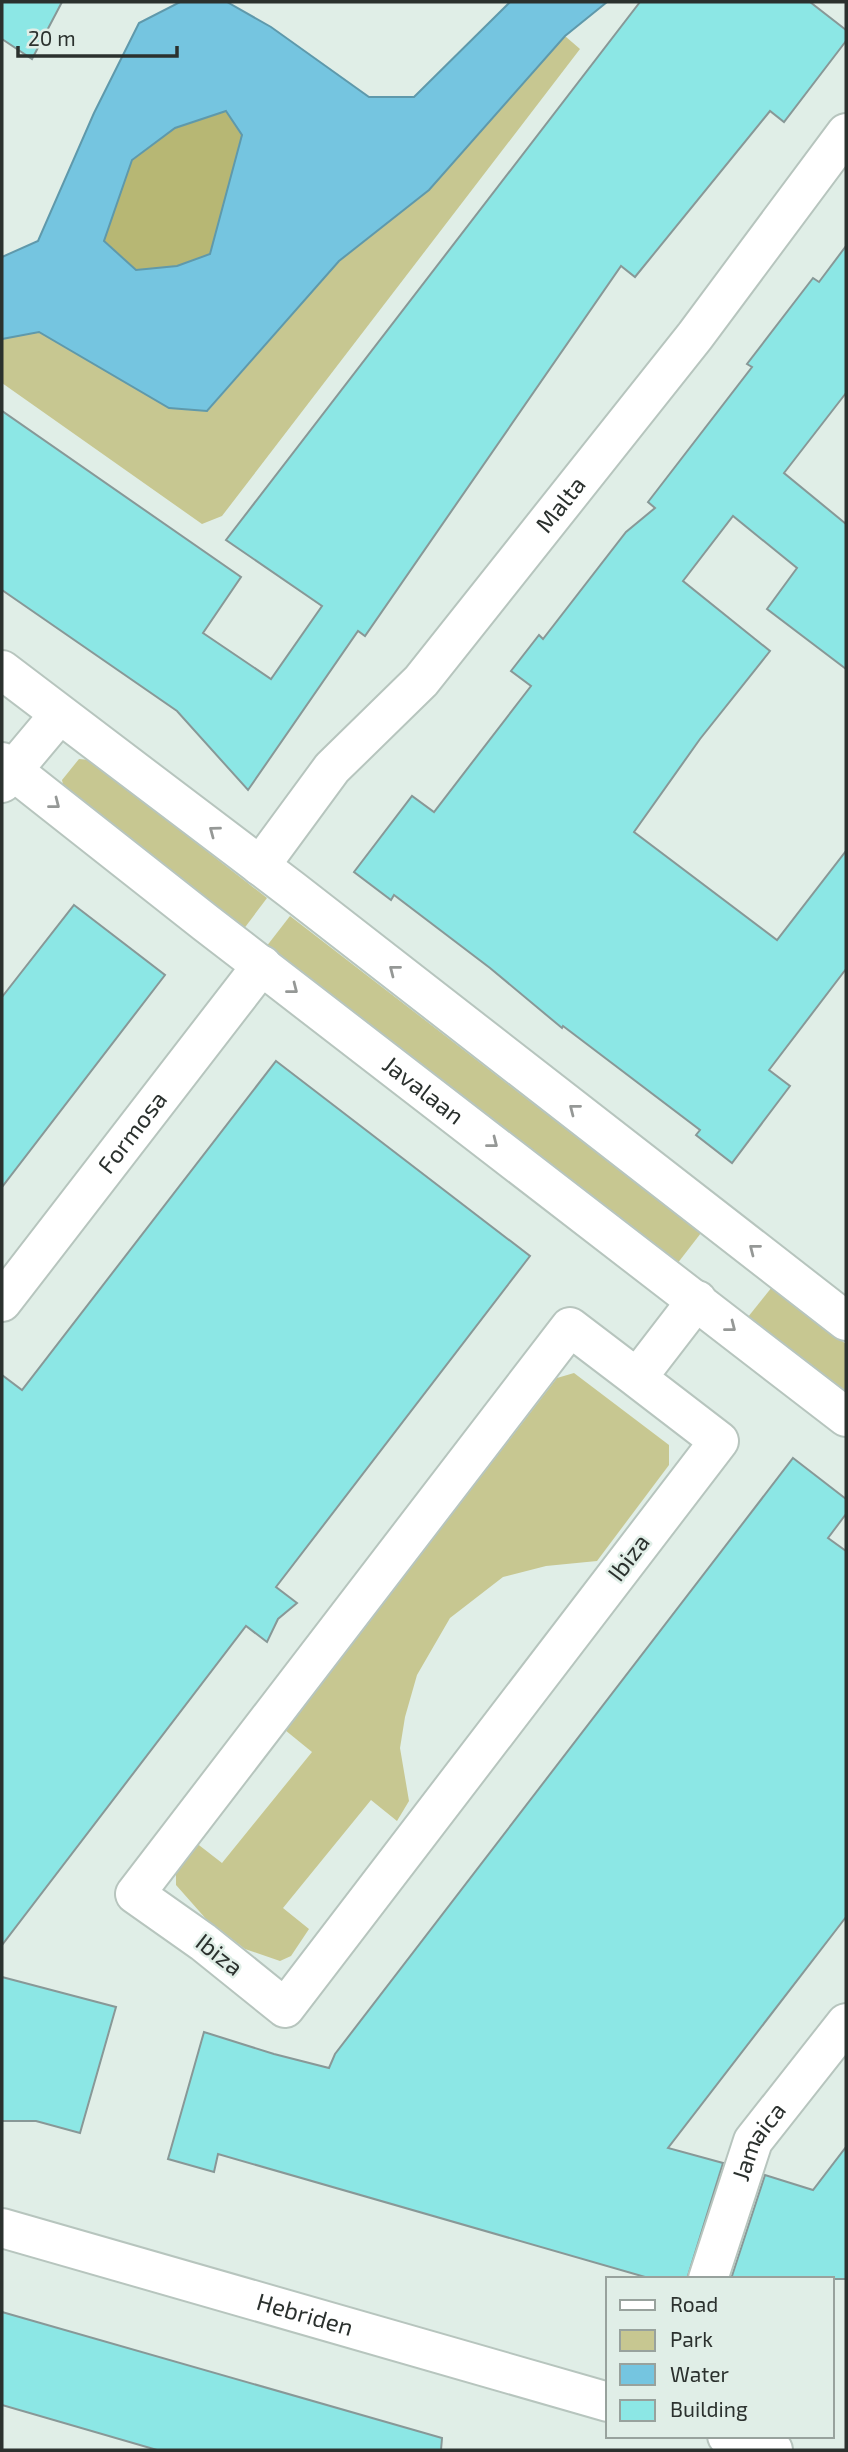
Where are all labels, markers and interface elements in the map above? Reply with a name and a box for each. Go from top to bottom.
scale bar [18,14,177,58]
text: 20 m [28,25,76,50]
street label: Malta [529,470,591,538]
one-way arrow [48,796,60,809]
one-way arrow [209,827,222,839]
one-way arrow [390,965,402,978]
one-way arrow [285,980,298,993]
street label: Javalaan [378,1049,470,1130]
street label: Formosa [91,1085,172,1178]
one-way arrow [569,1105,582,1118]
one-way arrow [485,1134,497,1147]
one-way arrow [749,1245,762,1257]
one-way arrow [723,1318,736,1331]
street label: Ibiza [601,1528,655,1586]
street label: Ibiza [191,1927,249,1981]
street label: Jamaica [725,2096,791,2184]
legend [606,2277,834,2438]
street label: Hebriden [254,2286,357,2341]
text: Road [670,2291,718,2316]
text: Park [670,2326,713,2351]
text: Water [670,2361,729,2386]
text: Building [670,2396,748,2421]

